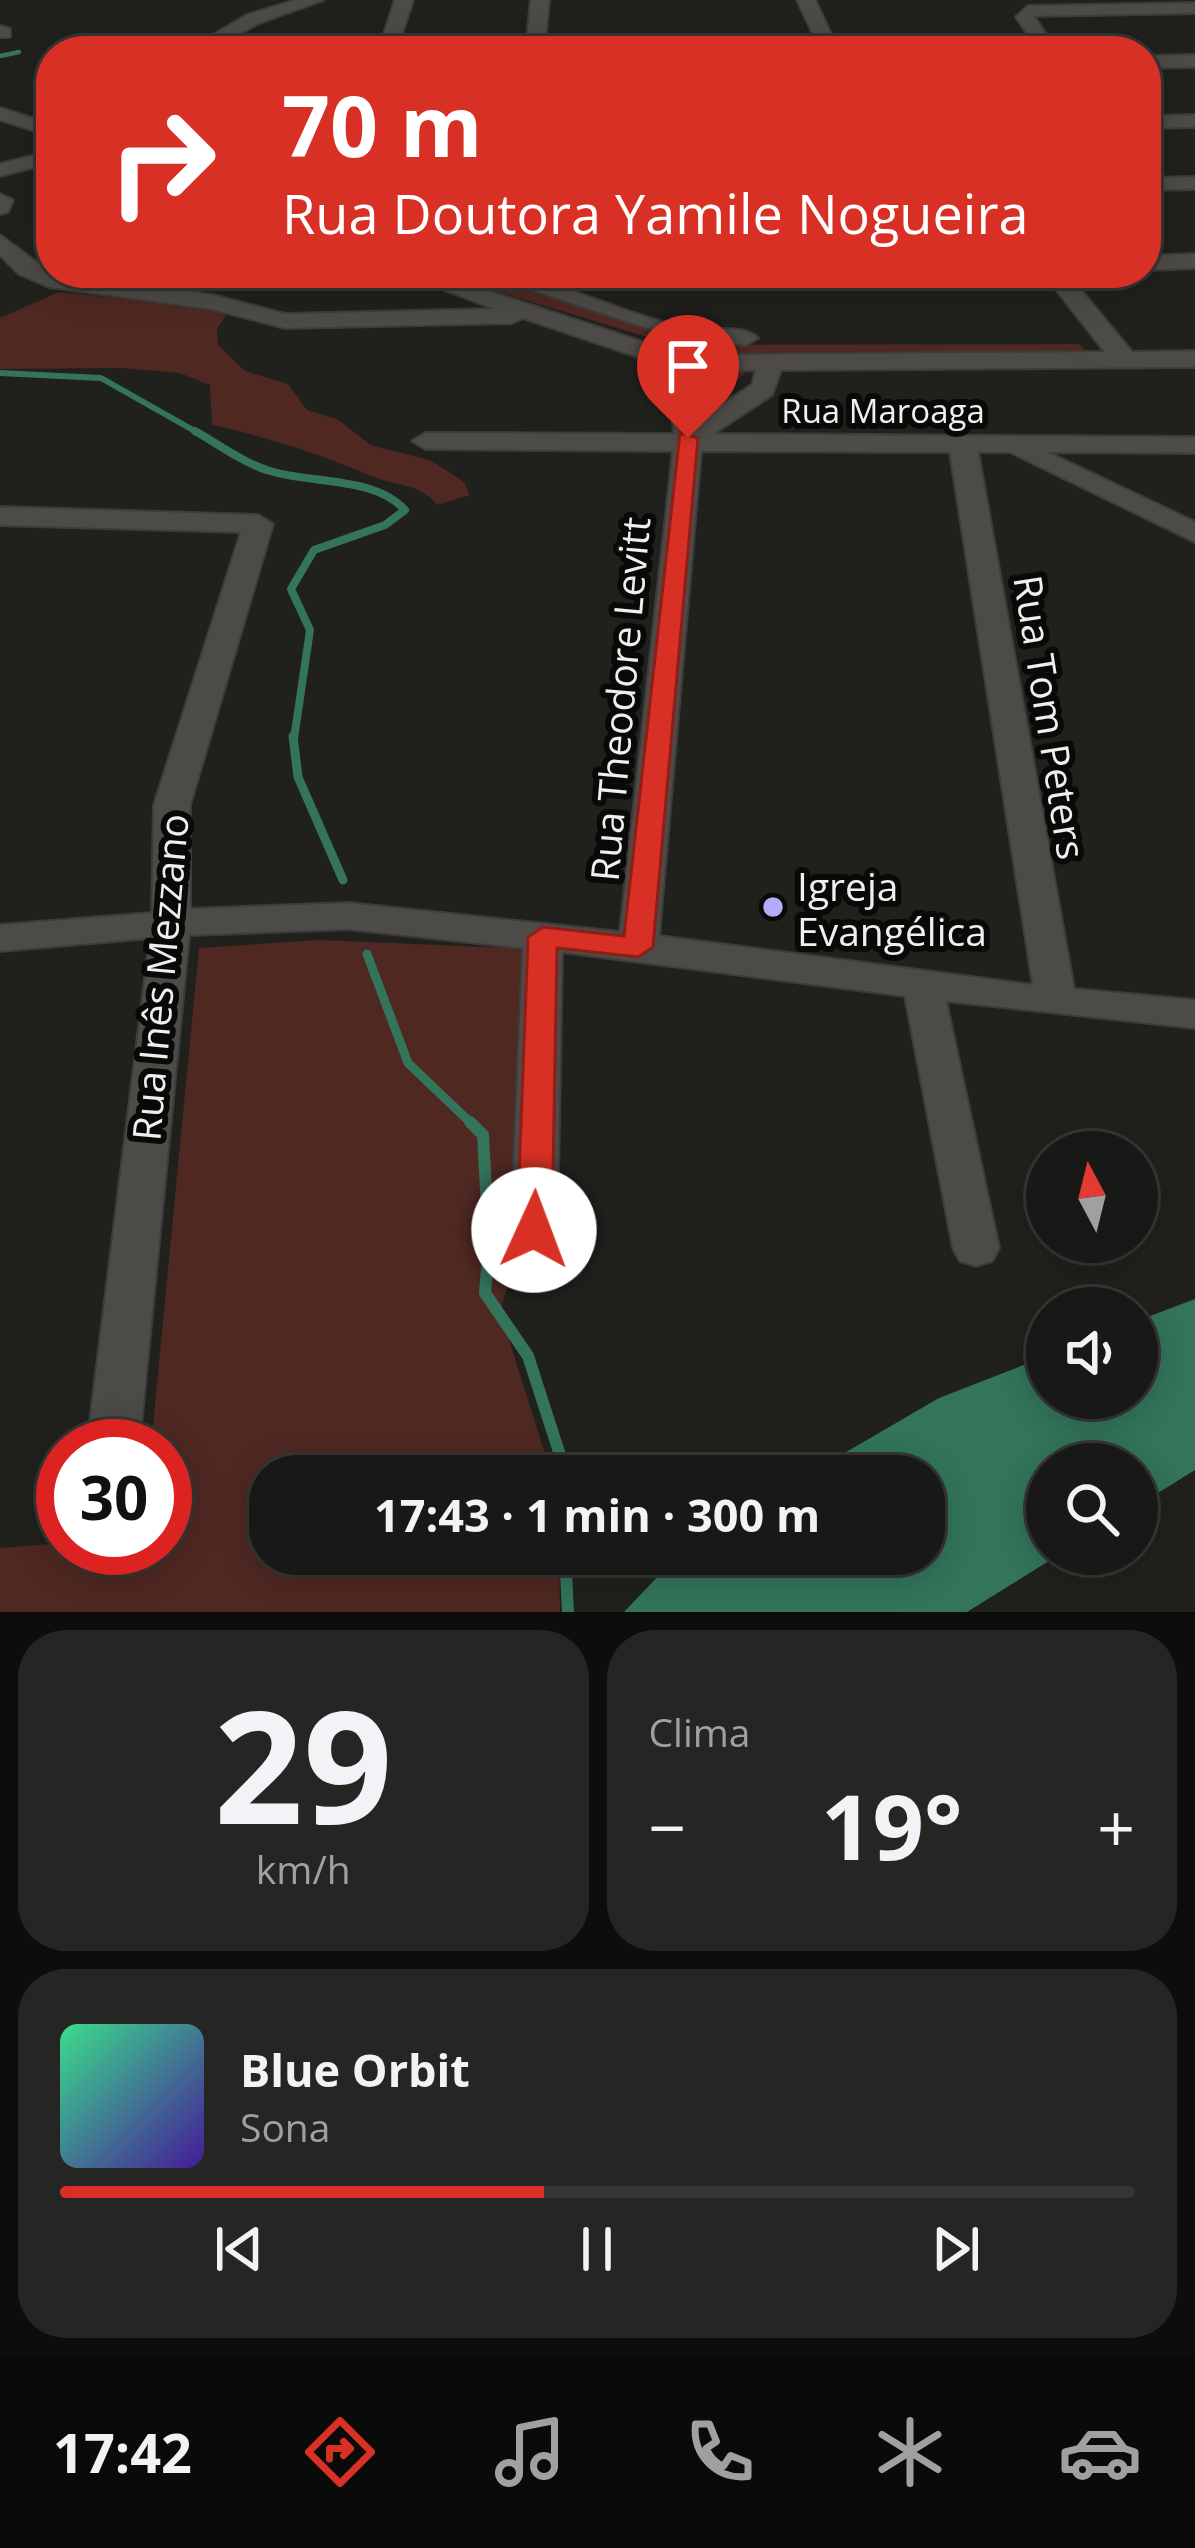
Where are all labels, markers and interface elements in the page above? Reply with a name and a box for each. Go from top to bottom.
text: 70 m [282,67,482,182]
icon: right [84,84,240,240]
text: Rua Doutora Yamile Nogueira [282,176,1029,250]
pin [637,315,739,438]
icon: arrive [655,333,721,399]
street label: Rua Maroaga [781,388,985,433]
street label: Rua Theodore Levitt [577,515,661,883]
street label: Rua Tom Peters [1002,571,1100,863]
street label: Rua Inês Mezzano [118,811,200,1143]
place label: Igreja Evangélica [797,859,987,957]
marker: Igreja Evangélica [760,894,786,920]
north arrow [1026,1131,1158,1263]
map controls [1026,1131,1158,1575]
position arrow [471,1167,597,1293]
button: sound [1026,1287,1158,1419]
speed limit sign: 30 [36,1419,192,1575]
button: search [1026,1443,1158,1575]
text: 17:43 · 1 min · 300 m [374,1484,820,1545]
text: 29 [214,1657,392,1870]
text: Clima [649,1705,751,1758]
text: 19° [821,1764,962,1886]
text: − [649,1781,686,1871]
text: + [1097,1781,1135,1871]
text: km/h [256,1842,351,1895]
text: Blue Orbit [240,2039,470,2100]
text: Sona [240,2100,330,2153]
icon: previous [206,2216,272,2282]
icon: pause [564,2216,630,2282]
icon: next [923,2216,989,2282]
icon: directions [298,2410,382,2494]
icon: music [488,2410,572,2494]
icon: phone [678,2410,762,2494]
icon: climate [868,2410,952,2494]
icon: car [1058,2410,1142,2494]
text: 17:42 [53,2415,192,2489]

